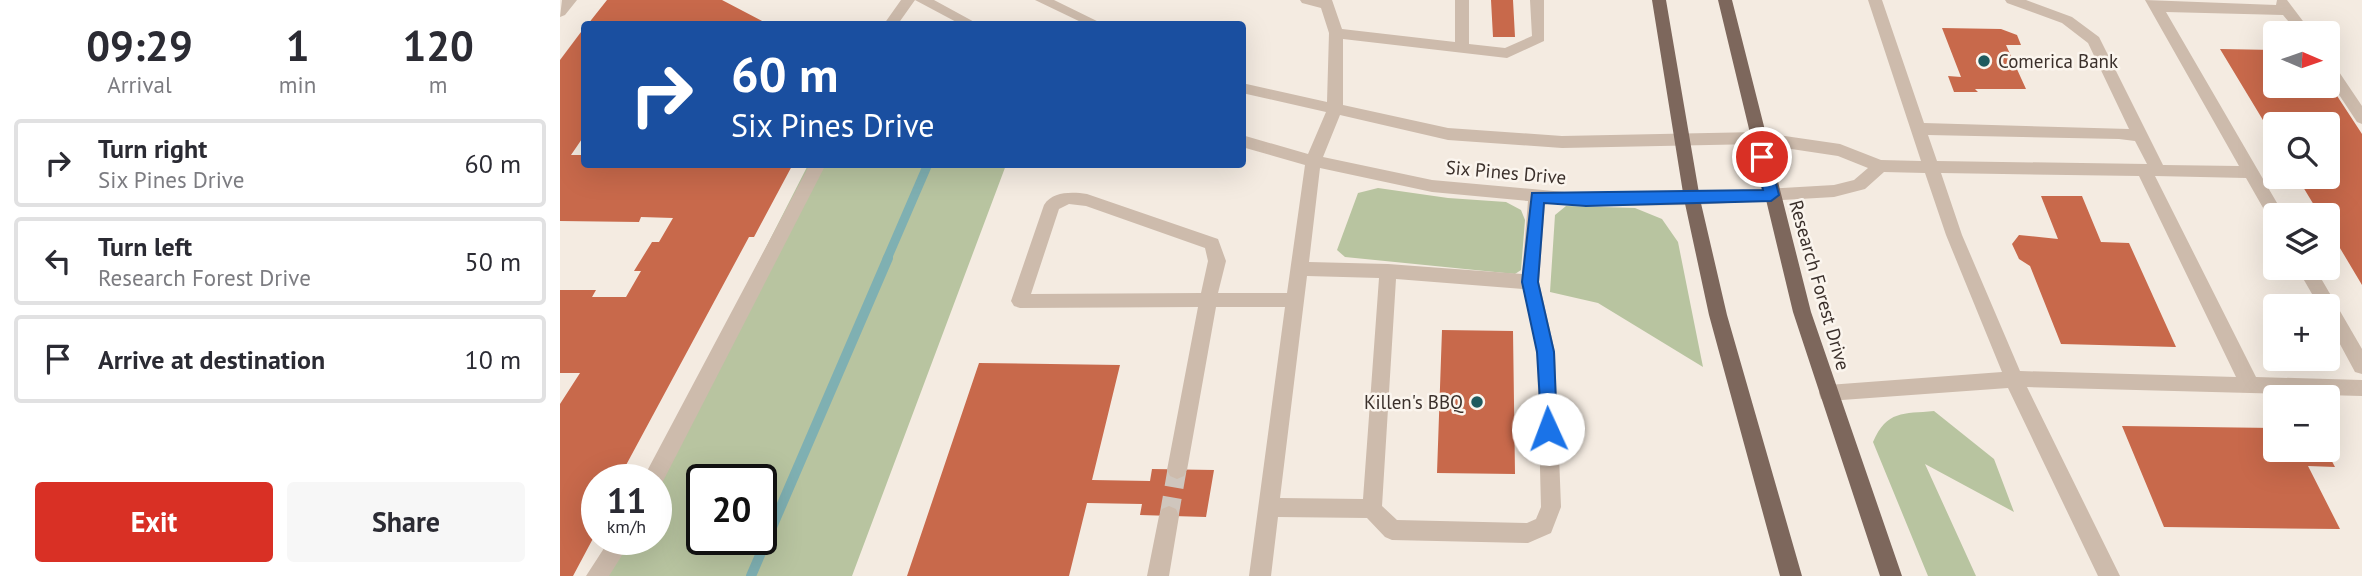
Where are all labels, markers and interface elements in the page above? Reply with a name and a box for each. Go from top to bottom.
text: 09:29 [86,18,193,73]
text: 1 [286,18,309,73]
text: 120 [402,18,474,73]
north arrow [2263,21,2340,98]
map controls [2263,21,2340,462]
text: 60 m [731,42,838,106]
icon: right [616,49,707,140]
place label: Comerica Bank [1998,49,2118,73]
marker: Comerica Bank [1976,53,1992,69]
text: Arrival [107,70,172,99]
text: min [279,70,316,99]
text: m [429,70,447,99]
text: Six Pines Drive [731,104,935,146]
button: search [2263,112,2340,189]
pin [1732,127,1792,187]
text: Turn right [98,132,207,165]
icon: arrive [1743,138,1781,176]
icon: right [39,144,77,182]
text: 60 m [465,147,521,180]
street label: Six Pines Drive [1445,155,1567,189]
text: Six Pines Drive [98,165,244,194]
street label: Research Forest Drive [1784,197,1856,373]
button: layers [2263,203,2340,280]
text: Turn left [98,230,192,263]
icon: left [39,242,77,280]
text: 50 m [465,245,521,278]
text: Research Forest Drive [98,263,311,292]
button: + [2263,294,2340,371]
icon: arrive [39,340,77,378]
text: Arrive at destination [98,343,325,376]
text: 10 m [465,343,521,376]
button: − [2263,385,2340,462]
place label: Killen's BBQ [1364,390,1464,414]
position arrow [1511,392,1585,466]
marker: Killen's BBQ [1469,394,1485,410]
speed limit sign: 20 [686,464,777,555]
text: 11 [607,477,646,523]
button: Exit [35,482,273,562]
button: Share [287,482,525,562]
text: km/h [607,515,646,538]

